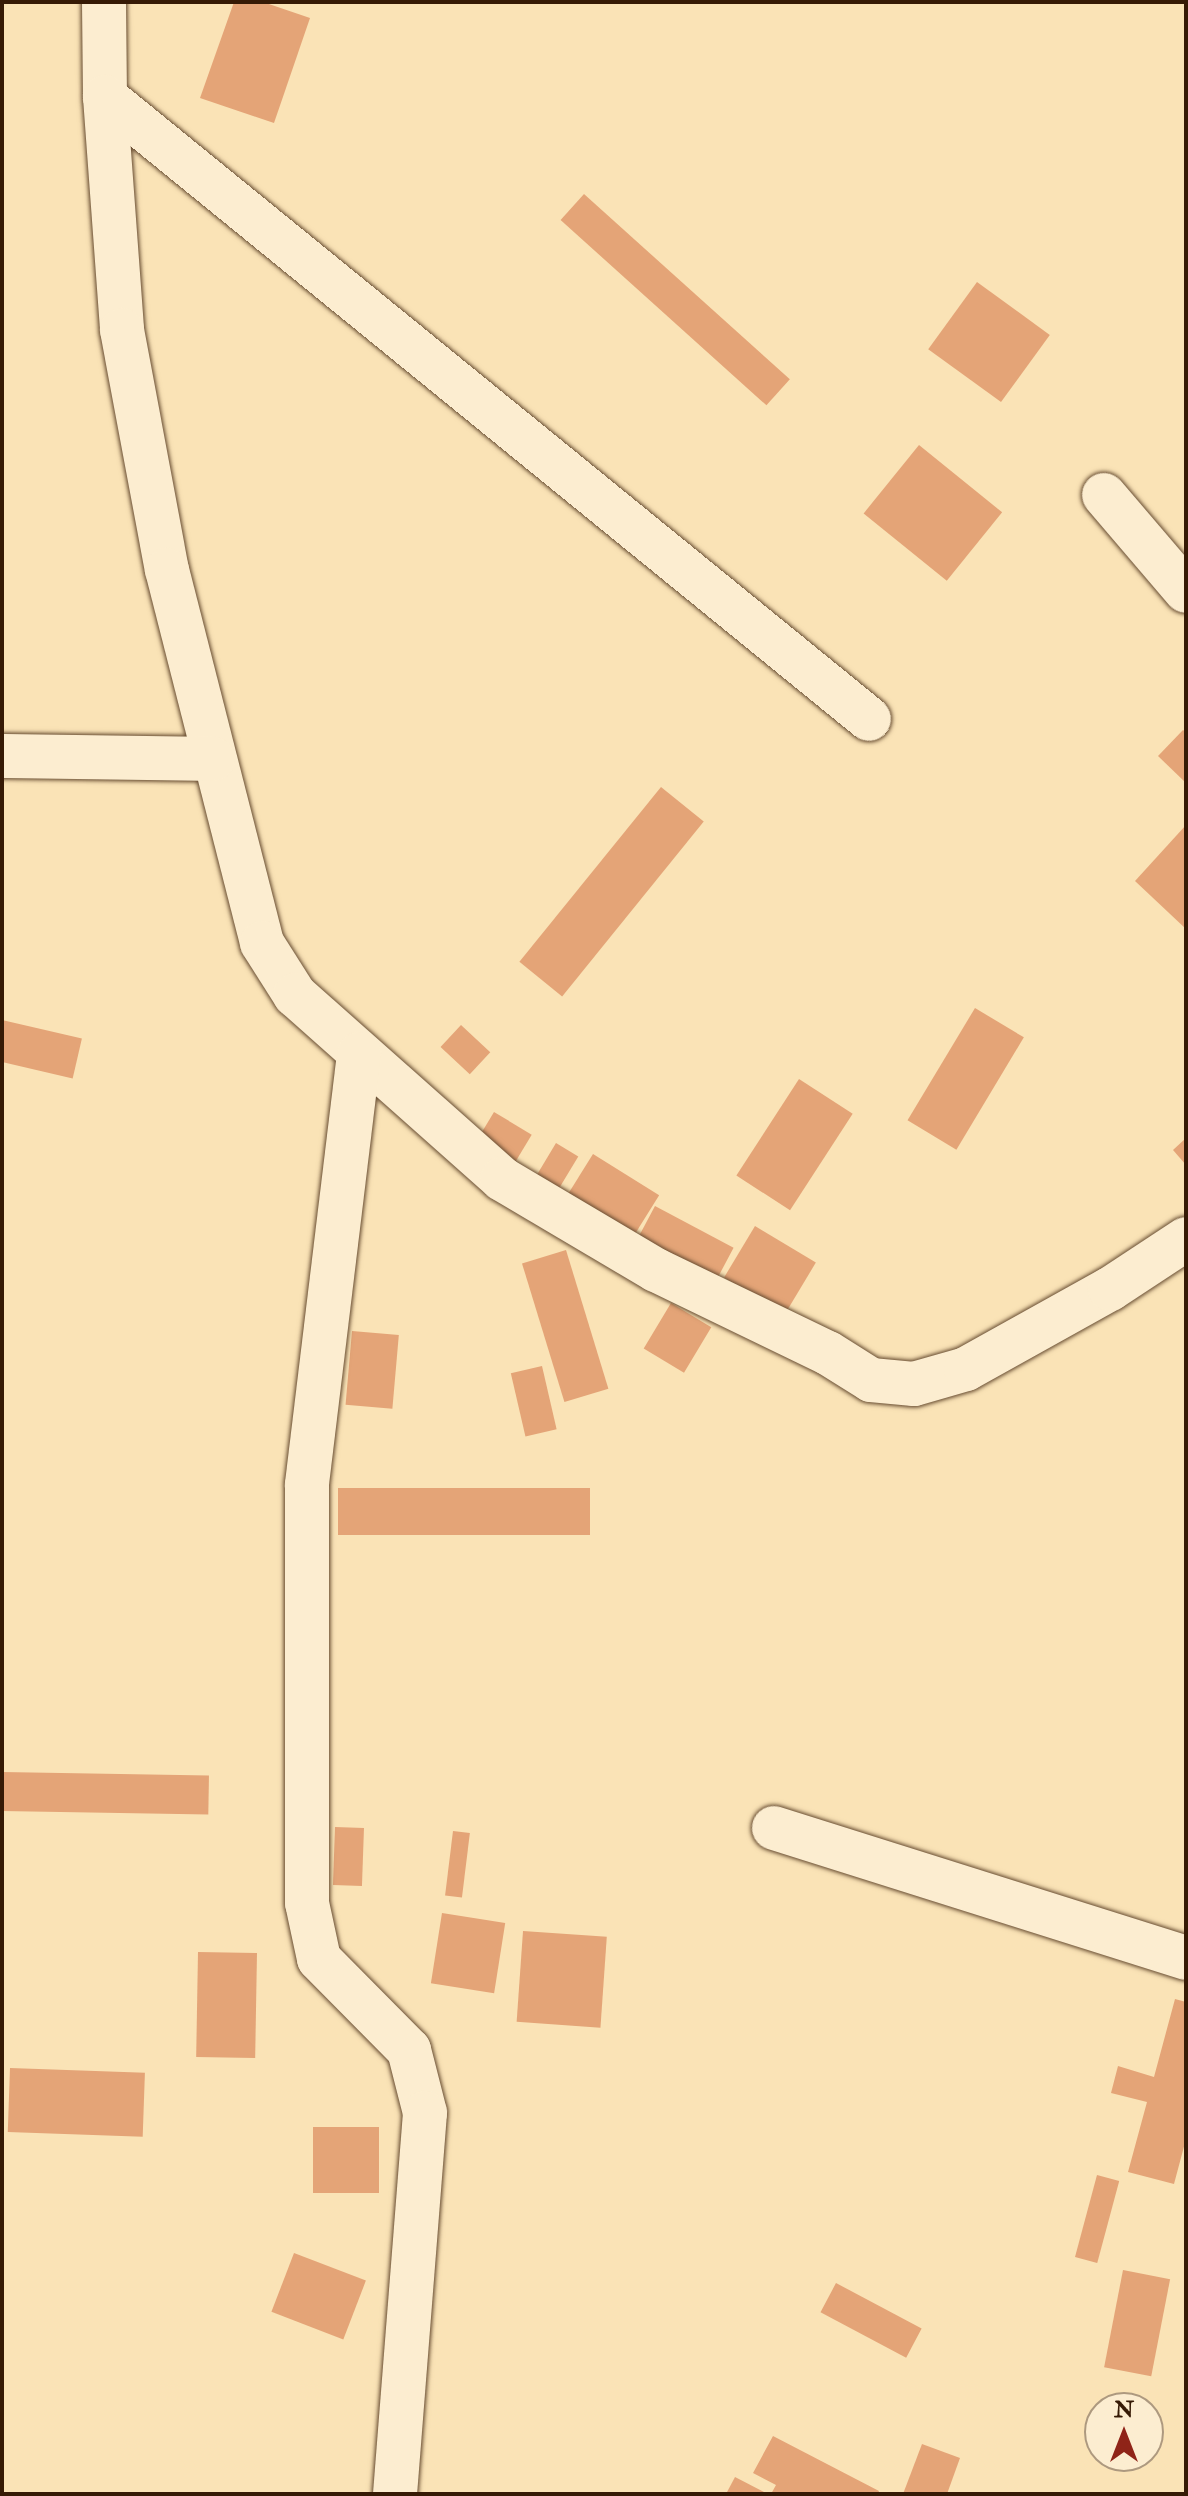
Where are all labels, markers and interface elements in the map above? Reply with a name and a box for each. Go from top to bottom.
north arrow [1084,2392,1164,2472]
text: N [1114,2396,1134,2424]

